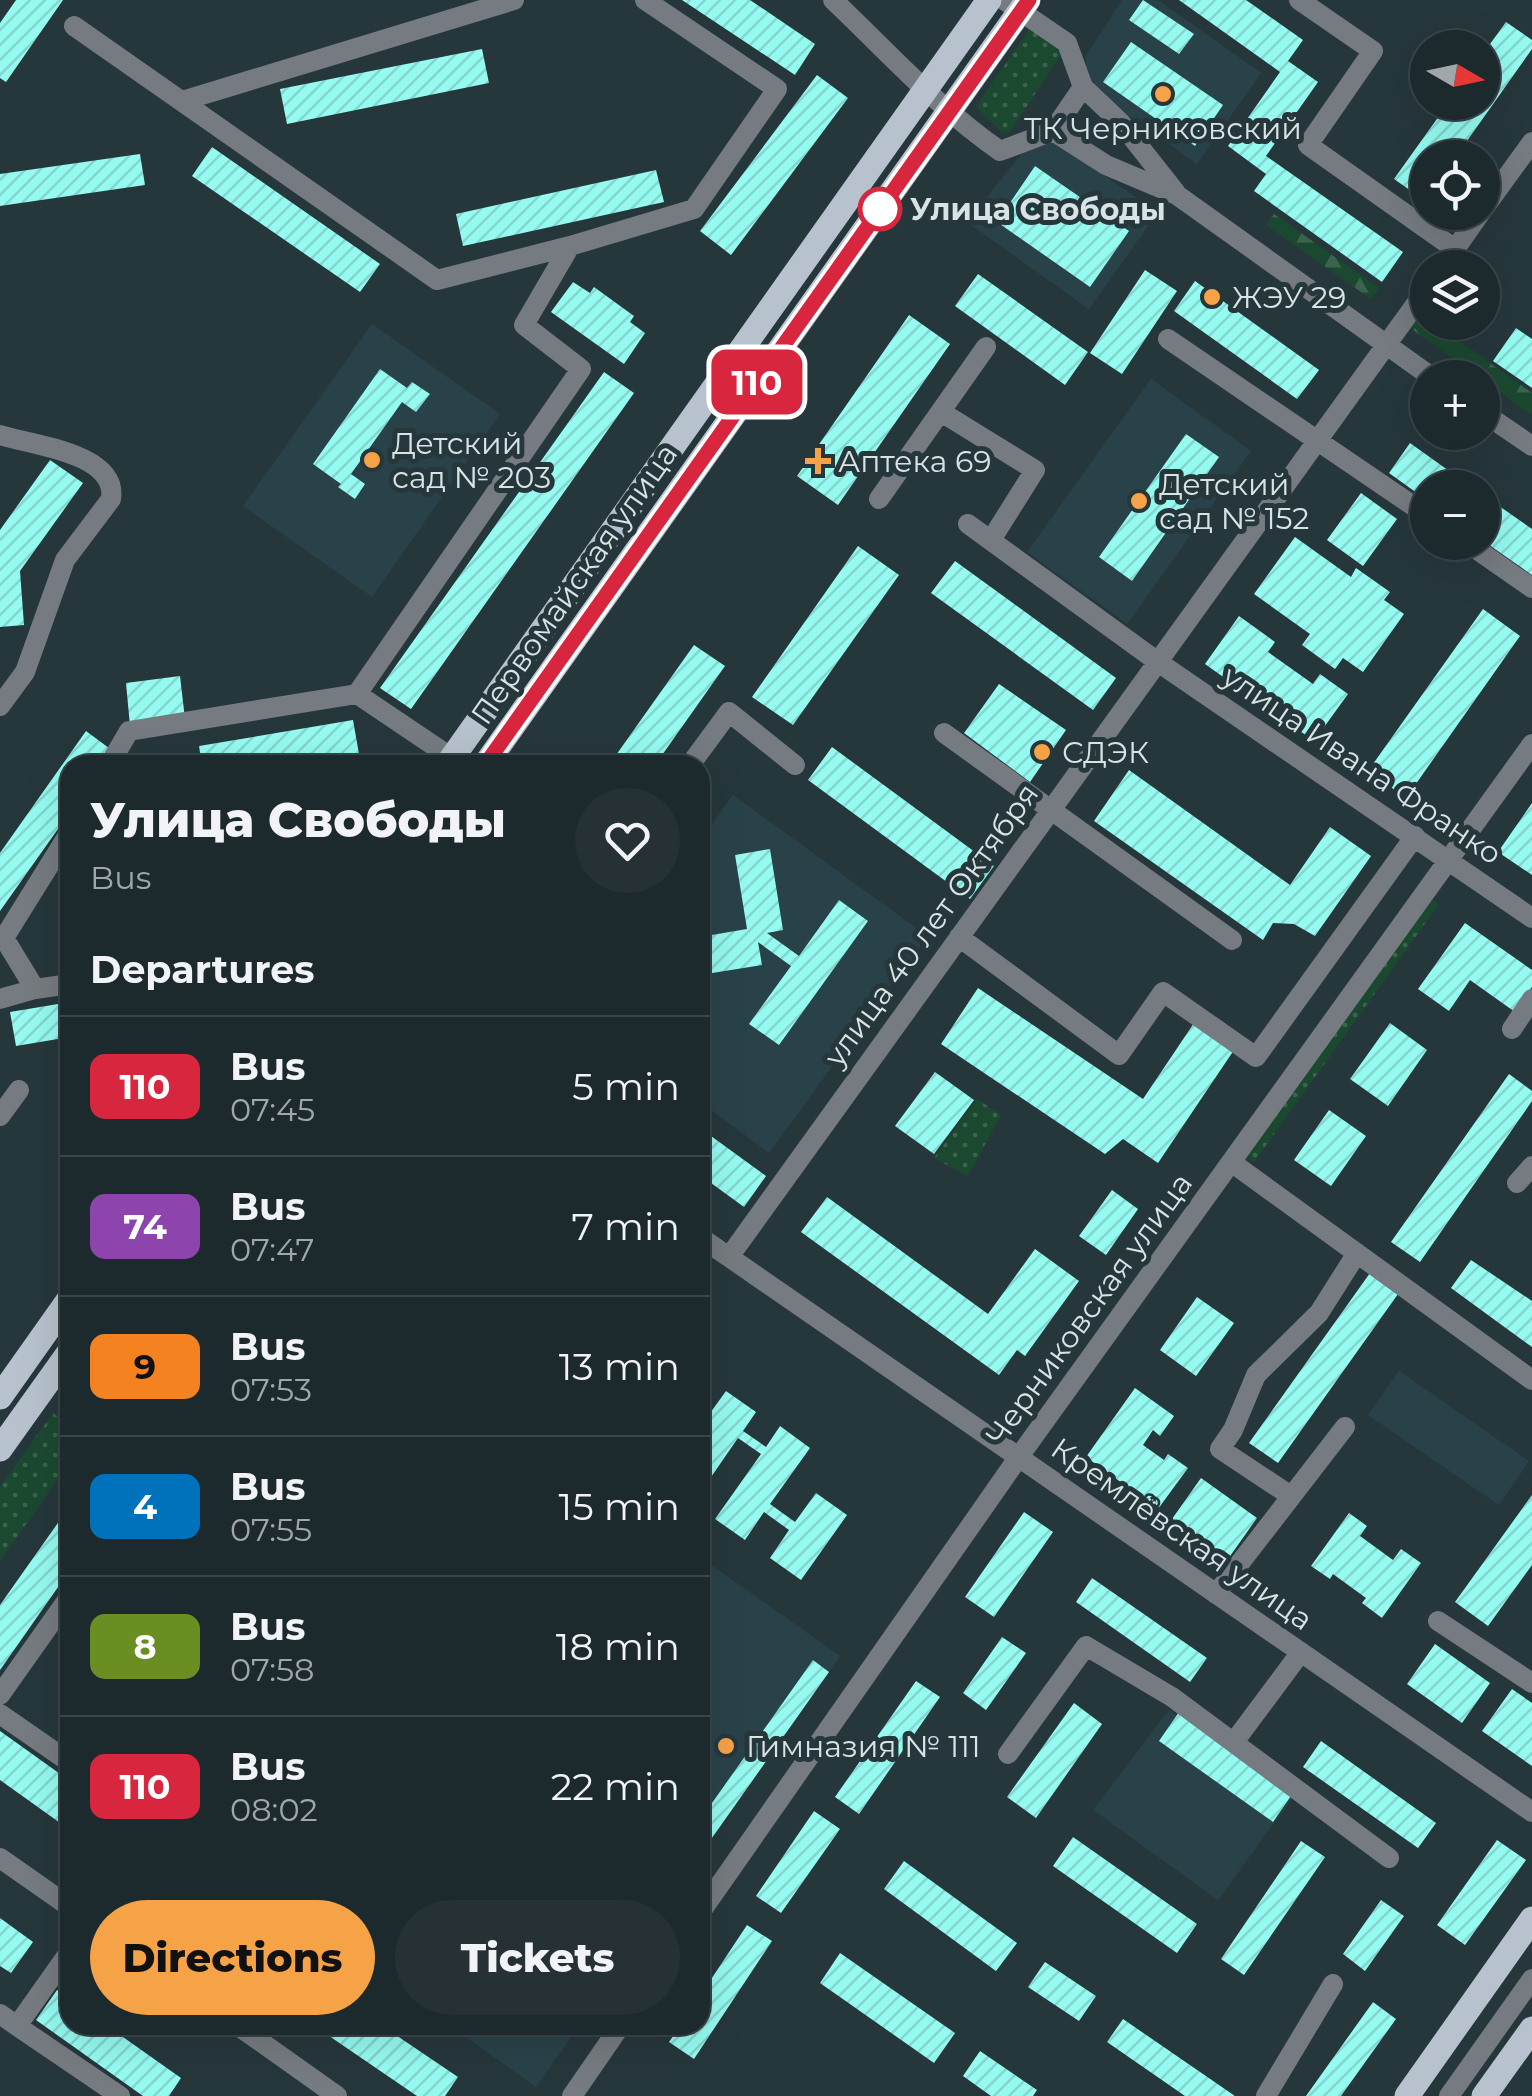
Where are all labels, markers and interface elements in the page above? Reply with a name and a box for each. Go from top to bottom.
north arrow [1410,30,1500,120]
map controls [1410,30,1500,560]
marker: ТК Черниковский [1152,83,1174,105]
place label: ТК Черниковский [1024,110,1302,147]
button: locate [1410,140,1500,230]
marker: Улица Свободы [859,188,901,230]
place label: Улица Свободы [910,191,1166,228]
button: layers [1410,250,1500,340]
place label: ЖЭУ 29 [1232,279,1346,316]
marker: ЖЭУ 29 [1201,286,1223,308]
line badge: 110 [700,350,814,414]
button: + [1410,360,1500,450]
text: 110 [731,361,783,404]
place label: Детский сад № 203 [392,425,551,496]
street label: Первомайская улица [463,436,685,732]
place label: Аптека 69 [838,443,992,480]
marker: Детский сад № 203 [361,449,383,471]
marker: Аптека 69 [807,450,829,472]
place label: Детский сад № 152 [1159,466,1309,537]
button: − [1410,470,1500,560]
marker: Детский сад № 152 [1128,490,1150,512]
street label: улица Ивана Франко [1214,657,1509,872]
place label: СДЭК [1062,734,1149,771]
marker: СДЭК [1031,741,1053,763]
street label: улица 40 лет Октября [815,776,1046,1074]
button: heart [575,788,680,893]
text: Улица Свободы [90,791,506,849]
text: Bus [90,858,151,897]
text: Departures [90,946,314,993]
text: Bus [230,1043,305,1090]
text: 5 min [572,1063,680,1110]
text: 110 [119,1065,171,1108]
text: 07:45 [230,1090,315,1129]
street label: Черниковская улица [978,1166,1200,1452]
text: Bus [230,1183,305,1230]
text: 7 min [571,1203,680,1250]
text: 74 [123,1205,167,1248]
text: 07:47 [230,1230,314,1269]
text: Bus [230,1323,305,1370]
text: 13 min [559,1343,680,1390]
text: 9 [134,1345,156,1388]
text: 07:53 [230,1370,312,1409]
street label: Кремлёвская улица [1044,1430,1320,1638]
text: Bus [230,1463,305,1510]
text: 15 min [559,1483,680,1530]
text: 4 [133,1485,157,1528]
text: 07:55 [230,1510,312,1549]
text: Bus [230,1603,305,1650]
text: 18 min [556,1623,680,1670]
text: 8 [133,1625,157,1668]
text: 07:58 [230,1650,314,1689]
place label: Гимназия № 111 [746,1728,981,1765]
marker: Гимназия № 111 [715,1735,737,1757]
text: Bus [230,1743,305,1790]
text: 22 min [551,1763,680,1810]
text: 110 [119,1765,171,1808]
text: 08:02 [230,1790,318,1829]
button: Directions [90,1900,375,2015]
button: Tickets [395,1900,680,2015]

